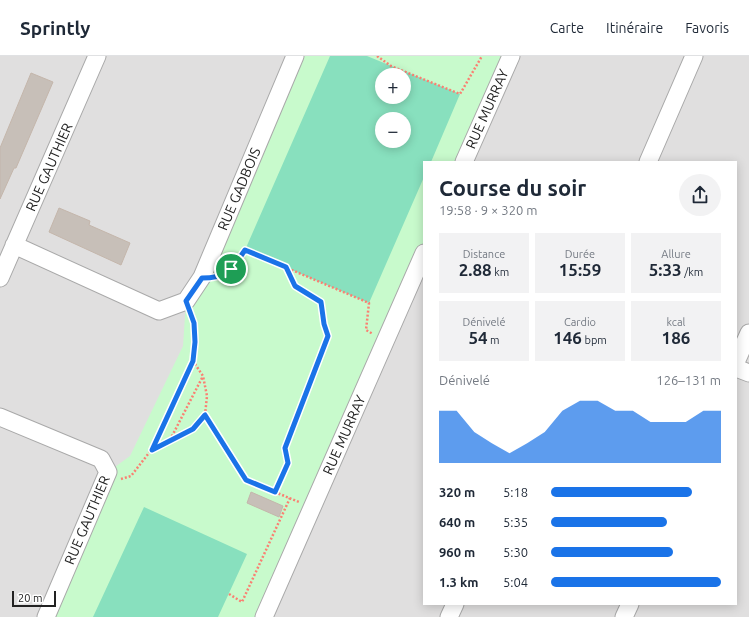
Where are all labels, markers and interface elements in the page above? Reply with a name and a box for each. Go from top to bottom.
text: Sprintly [20,17,90,39]
text: Carte [550,20,584,36]
text: Itinéraire [606,20,663,36]
text: Favoris [685,20,729,36]
street label: RUE MURRAY [462,67,512,151]
map controls [375,68,411,148]
button: + [375,68,411,104]
button: − [375,112,411,148]
street label: RUE GAUTHIER [22,120,76,214]
street label: RUE GADBOIS [214,145,264,233]
button: share [679,174,721,216]
text: Course du soir [439,175,586,200]
text: 19:58 · 9 × 320 m [439,203,538,217]
text: Distance [463,248,505,260]
text: Durée [565,248,595,260]
text: Allure [661,248,691,260]
pin [214,252,248,286]
icon: arrive [220,258,242,280]
text: 2.88 [459,260,492,279]
text: 15:59 [559,260,601,279]
text: 5:33 [649,260,682,279]
text: km [492,266,509,278]
text: /km [682,266,703,278]
text: Dénivelé [462,316,506,328]
text: Cardio [564,316,596,328]
text: kcal [667,316,686,328]
text: 54 [468,328,488,347]
text: 146 [553,328,582,347]
text: 186 [662,328,690,347]
text: m [488,334,500,346]
text: bpm [582,334,607,346]
text: Dénivelé [439,373,490,387]
text: 126–131 m [656,373,721,387]
street label: RUE MURRAY [319,393,369,477]
street label: RUE GAUTHIER [61,473,113,567]
text: 320 m [439,485,475,499]
text: 5:18 [503,485,528,499]
text: 640 m [439,515,475,529]
text: 5:35 [503,515,528,529]
text: 960 m [439,545,475,559]
text: 5:30 [503,545,528,559]
text: 1.3 km [439,575,478,589]
text: 5:04 [503,575,528,589]
scale bar [12,589,56,608]
text: 20 m [18,592,42,604]

